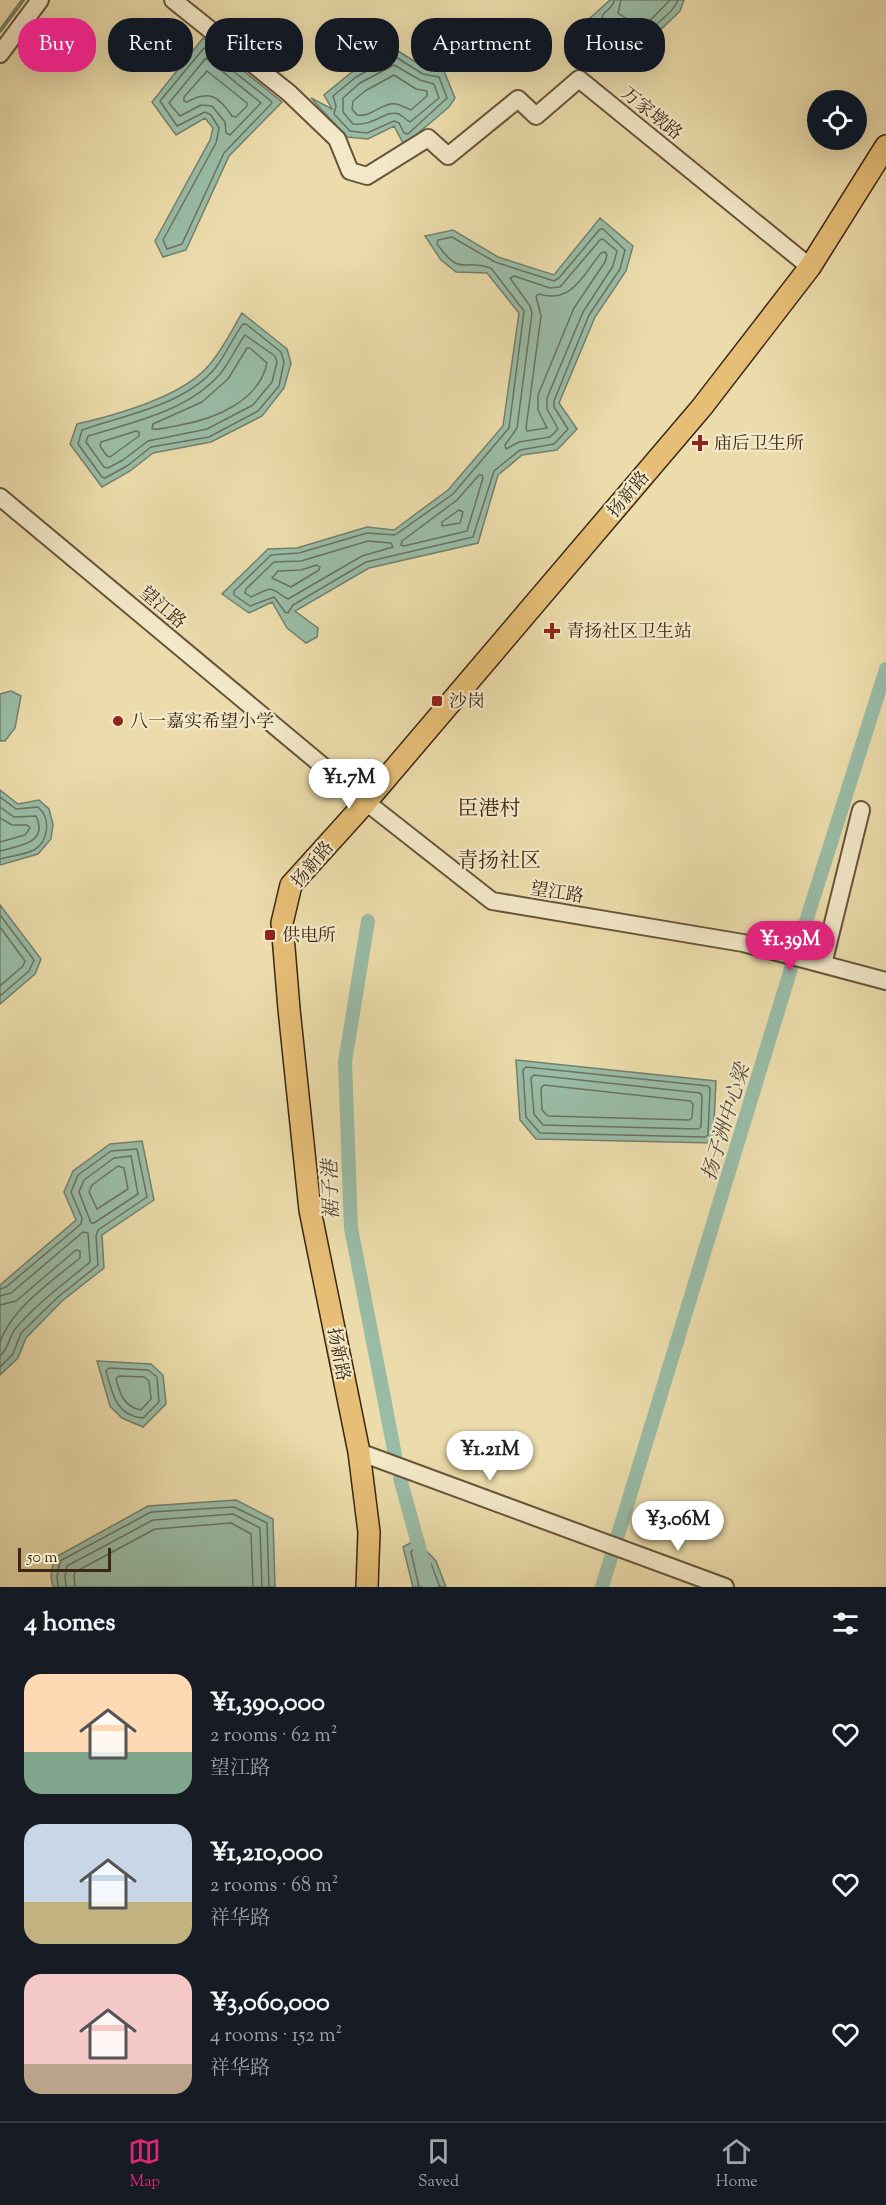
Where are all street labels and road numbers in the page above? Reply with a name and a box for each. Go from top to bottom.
street label: 万家墩路 [615,82,687,147]
street label: 扬新路 [602,466,657,524]
street label: 望江路 [133,581,191,636]
street label: 扬新路 [286,836,341,894]
street label: 望江路 [528,877,585,911]
street label: 扬新路 [319,1325,355,1383]

